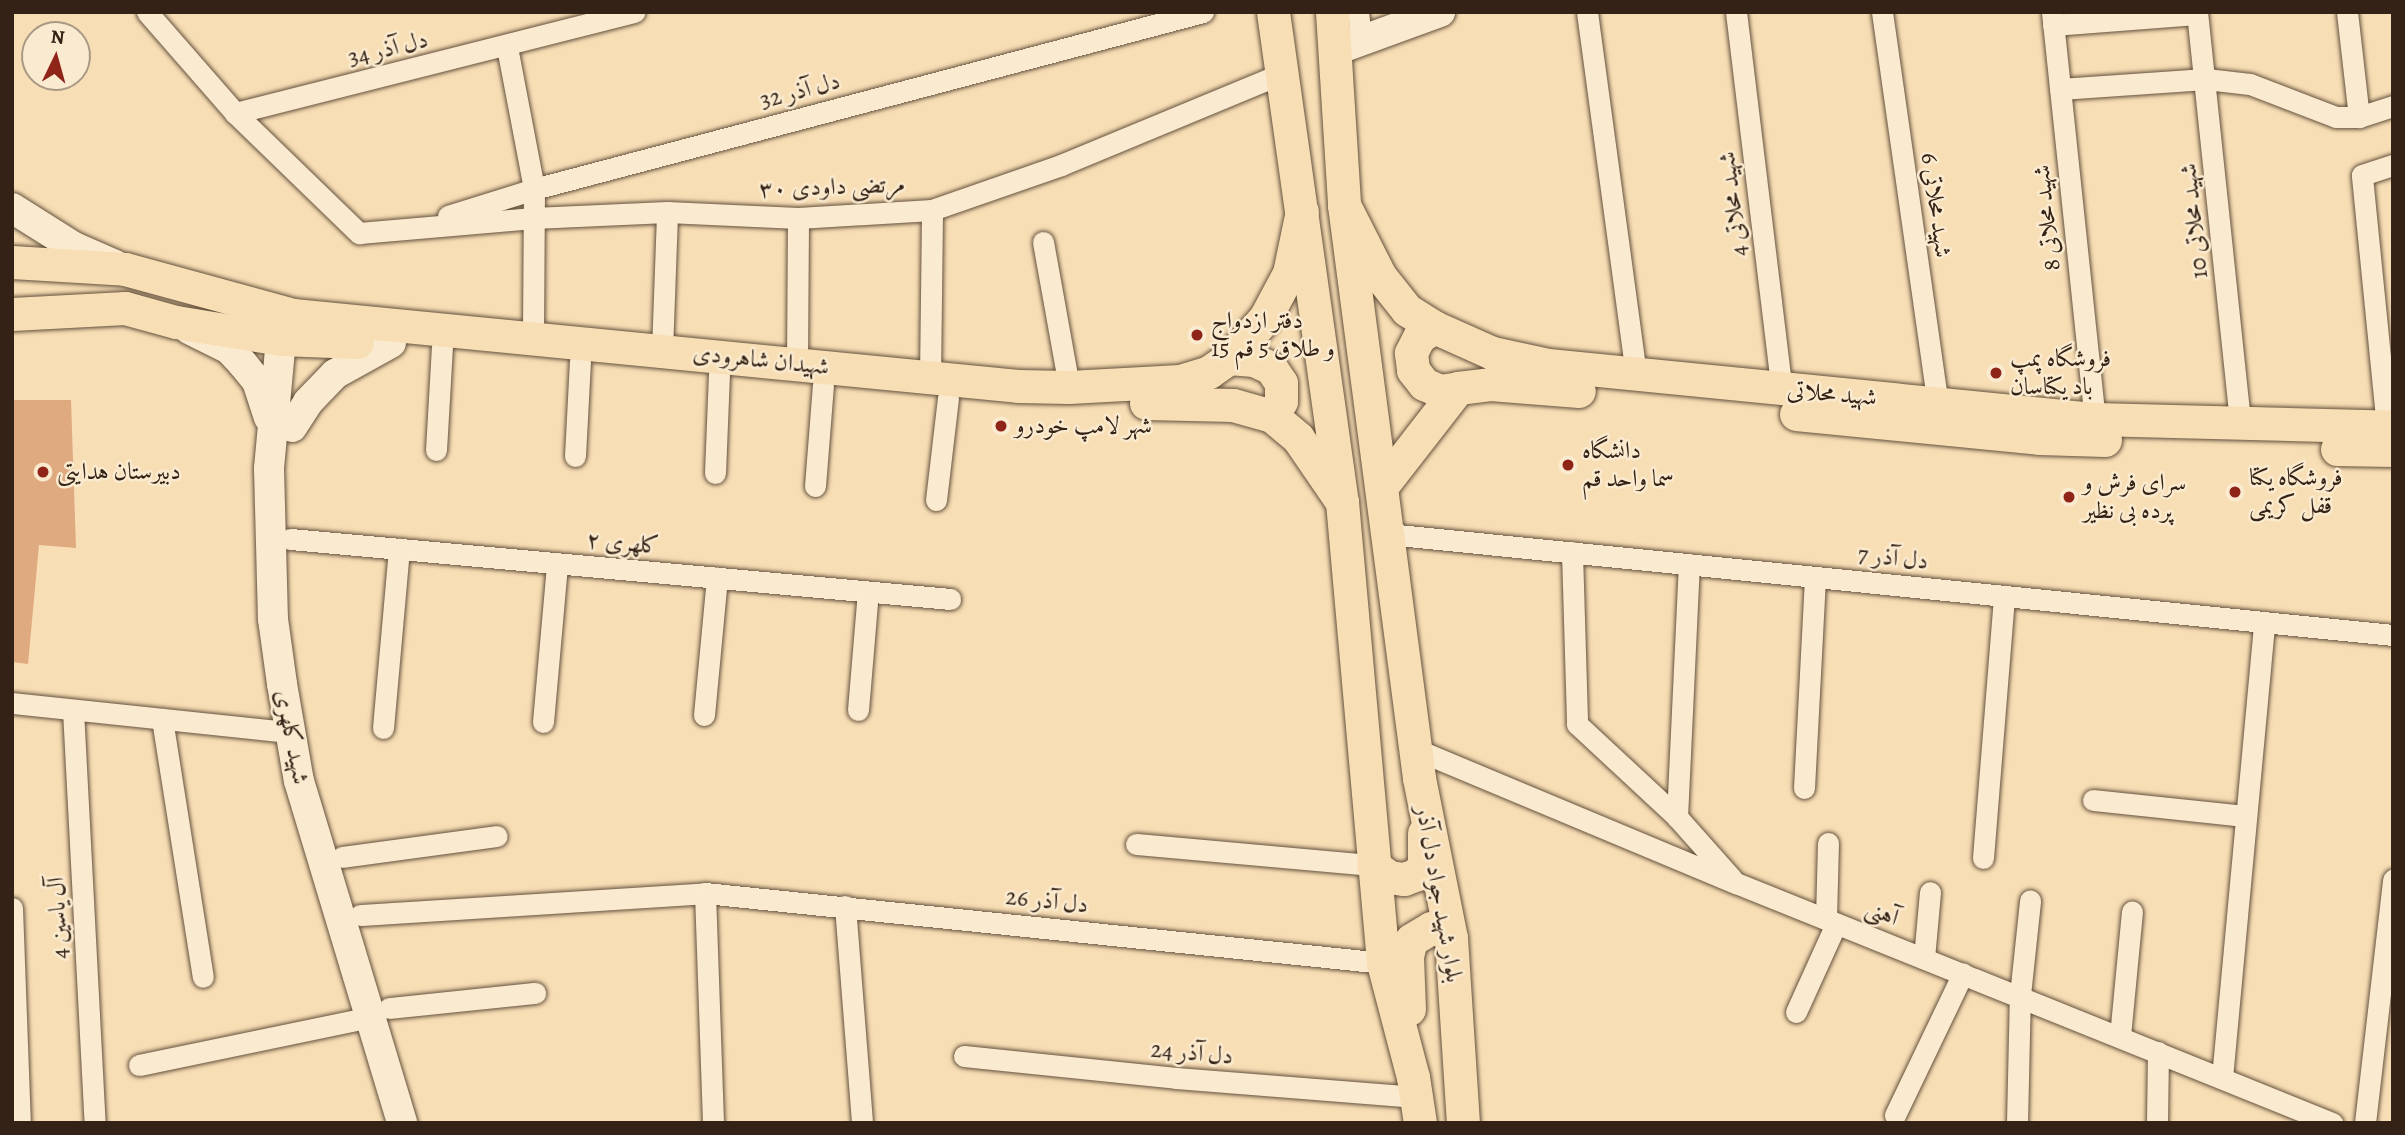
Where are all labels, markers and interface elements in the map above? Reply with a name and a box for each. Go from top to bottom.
north arrow [21,21,91,91]
text: N [50,24,66,51]
street label: دل آذر 34 [345,25,431,73]
street label: دل آذر 32 [757,67,843,115]
street label: شهید محلاتی 4 [1712,150,1754,258]
street label: شهید محلاتی 6 [1914,151,1958,259]
street label: شهید محلاتی 10 [2174,162,2214,280]
street label: شهید محلاتی 8 [2027,164,2067,272]
street label: ۳۰ مرتضی داودی [758,170,906,204]
place label: دفتر ازدواج 15 و طلاق 5 قم [1211,307,1335,363]
marker: دفتر ازدواج 15 و طلاق 5 قم [1189,327,1205,343]
street label: شهیدان شاهرودی [691,339,831,381]
place label: فروشگاه پمپ باد یکتاسان [2010,345,2111,401]
marker: فروشگاه پمپ باد یکتاسان [1988,365,2004,381]
street label: شهید محلاتی [1786,376,1878,412]
place label: شهر لامپ خودرو [1015,412,1152,440]
marker: شهر لامپ خودرو [993,418,1009,434]
place label: دانشگاه سما واحد قم [1582,437,1674,493]
marker: دانشگاه سما واحد قم [1560,457,1576,473]
place label: دبیرستان هدایتی [57,458,181,486]
marker: دبیرستان هدایتی [35,464,51,480]
place label: فروشگاه یکتا قفل کریمی [2249,464,2343,520]
place label: سرای فرش و پرده بی نظیر [2083,469,2186,525]
marker: فروشگاه یکتا قفل کریمی [2227,484,2243,500]
marker: سرای فرش و پرده بی نظیر [2061,489,2077,505]
street label: کلهری ۲ [585,525,661,561]
street label: دل آذر 7 [1856,540,1930,576]
street label: شهید کلهری [269,687,315,787]
street label: بلوار شهید جواد دل آذر [1409,803,1469,985]
street label: آل یاسین 4 [41,876,75,960]
street label: دل آذر 26 [1004,882,1090,920]
street label: آهنی [1861,894,1903,932]
street label: دل آذر 24 [1150,1035,1234,1071]

